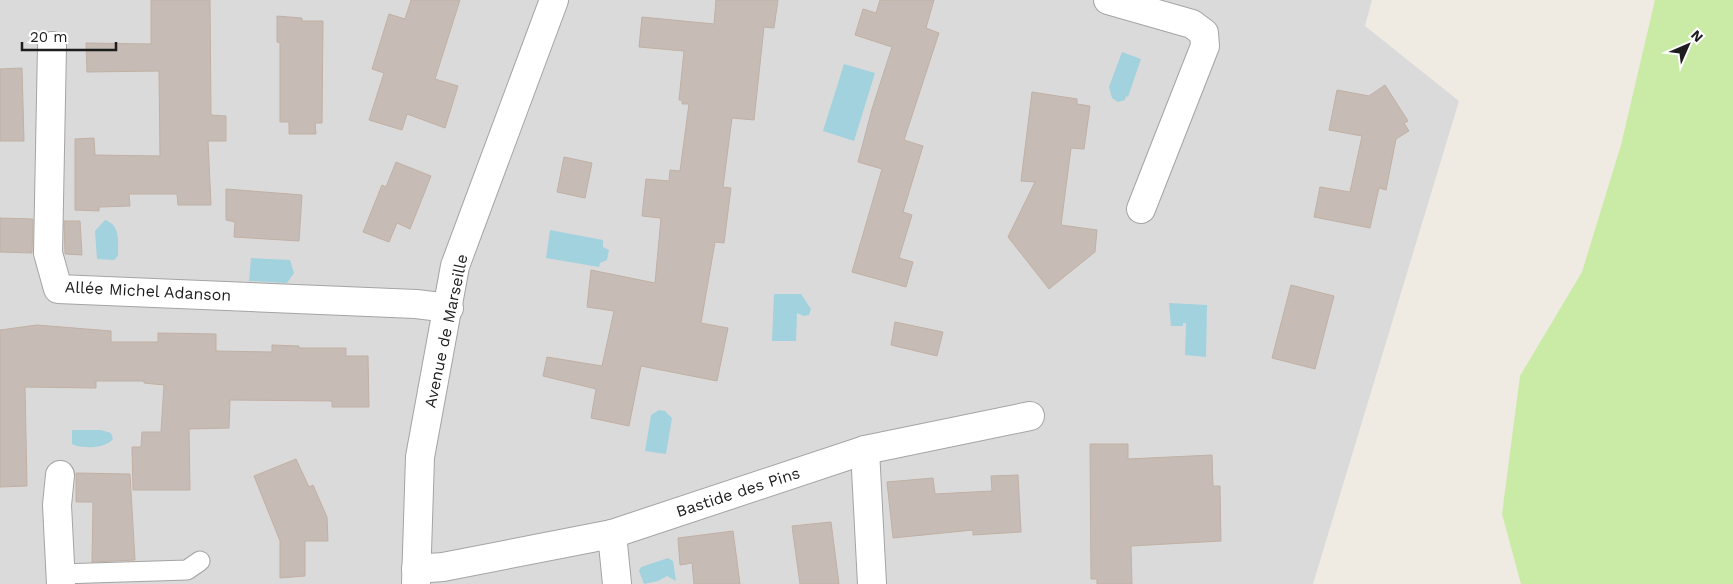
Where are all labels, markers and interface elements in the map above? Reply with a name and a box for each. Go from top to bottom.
scale bar [22,20,116,52]
north arrow [1663,20,1713,70]
text: N [1688,26,1707,45]
text: 20 m [30,28,68,46]
street label: Avenue de Marseille [420,252,472,410]
street label: Allée Michel Adanson [64,277,232,305]
street label: Bastide des Pins [674,463,802,521]

